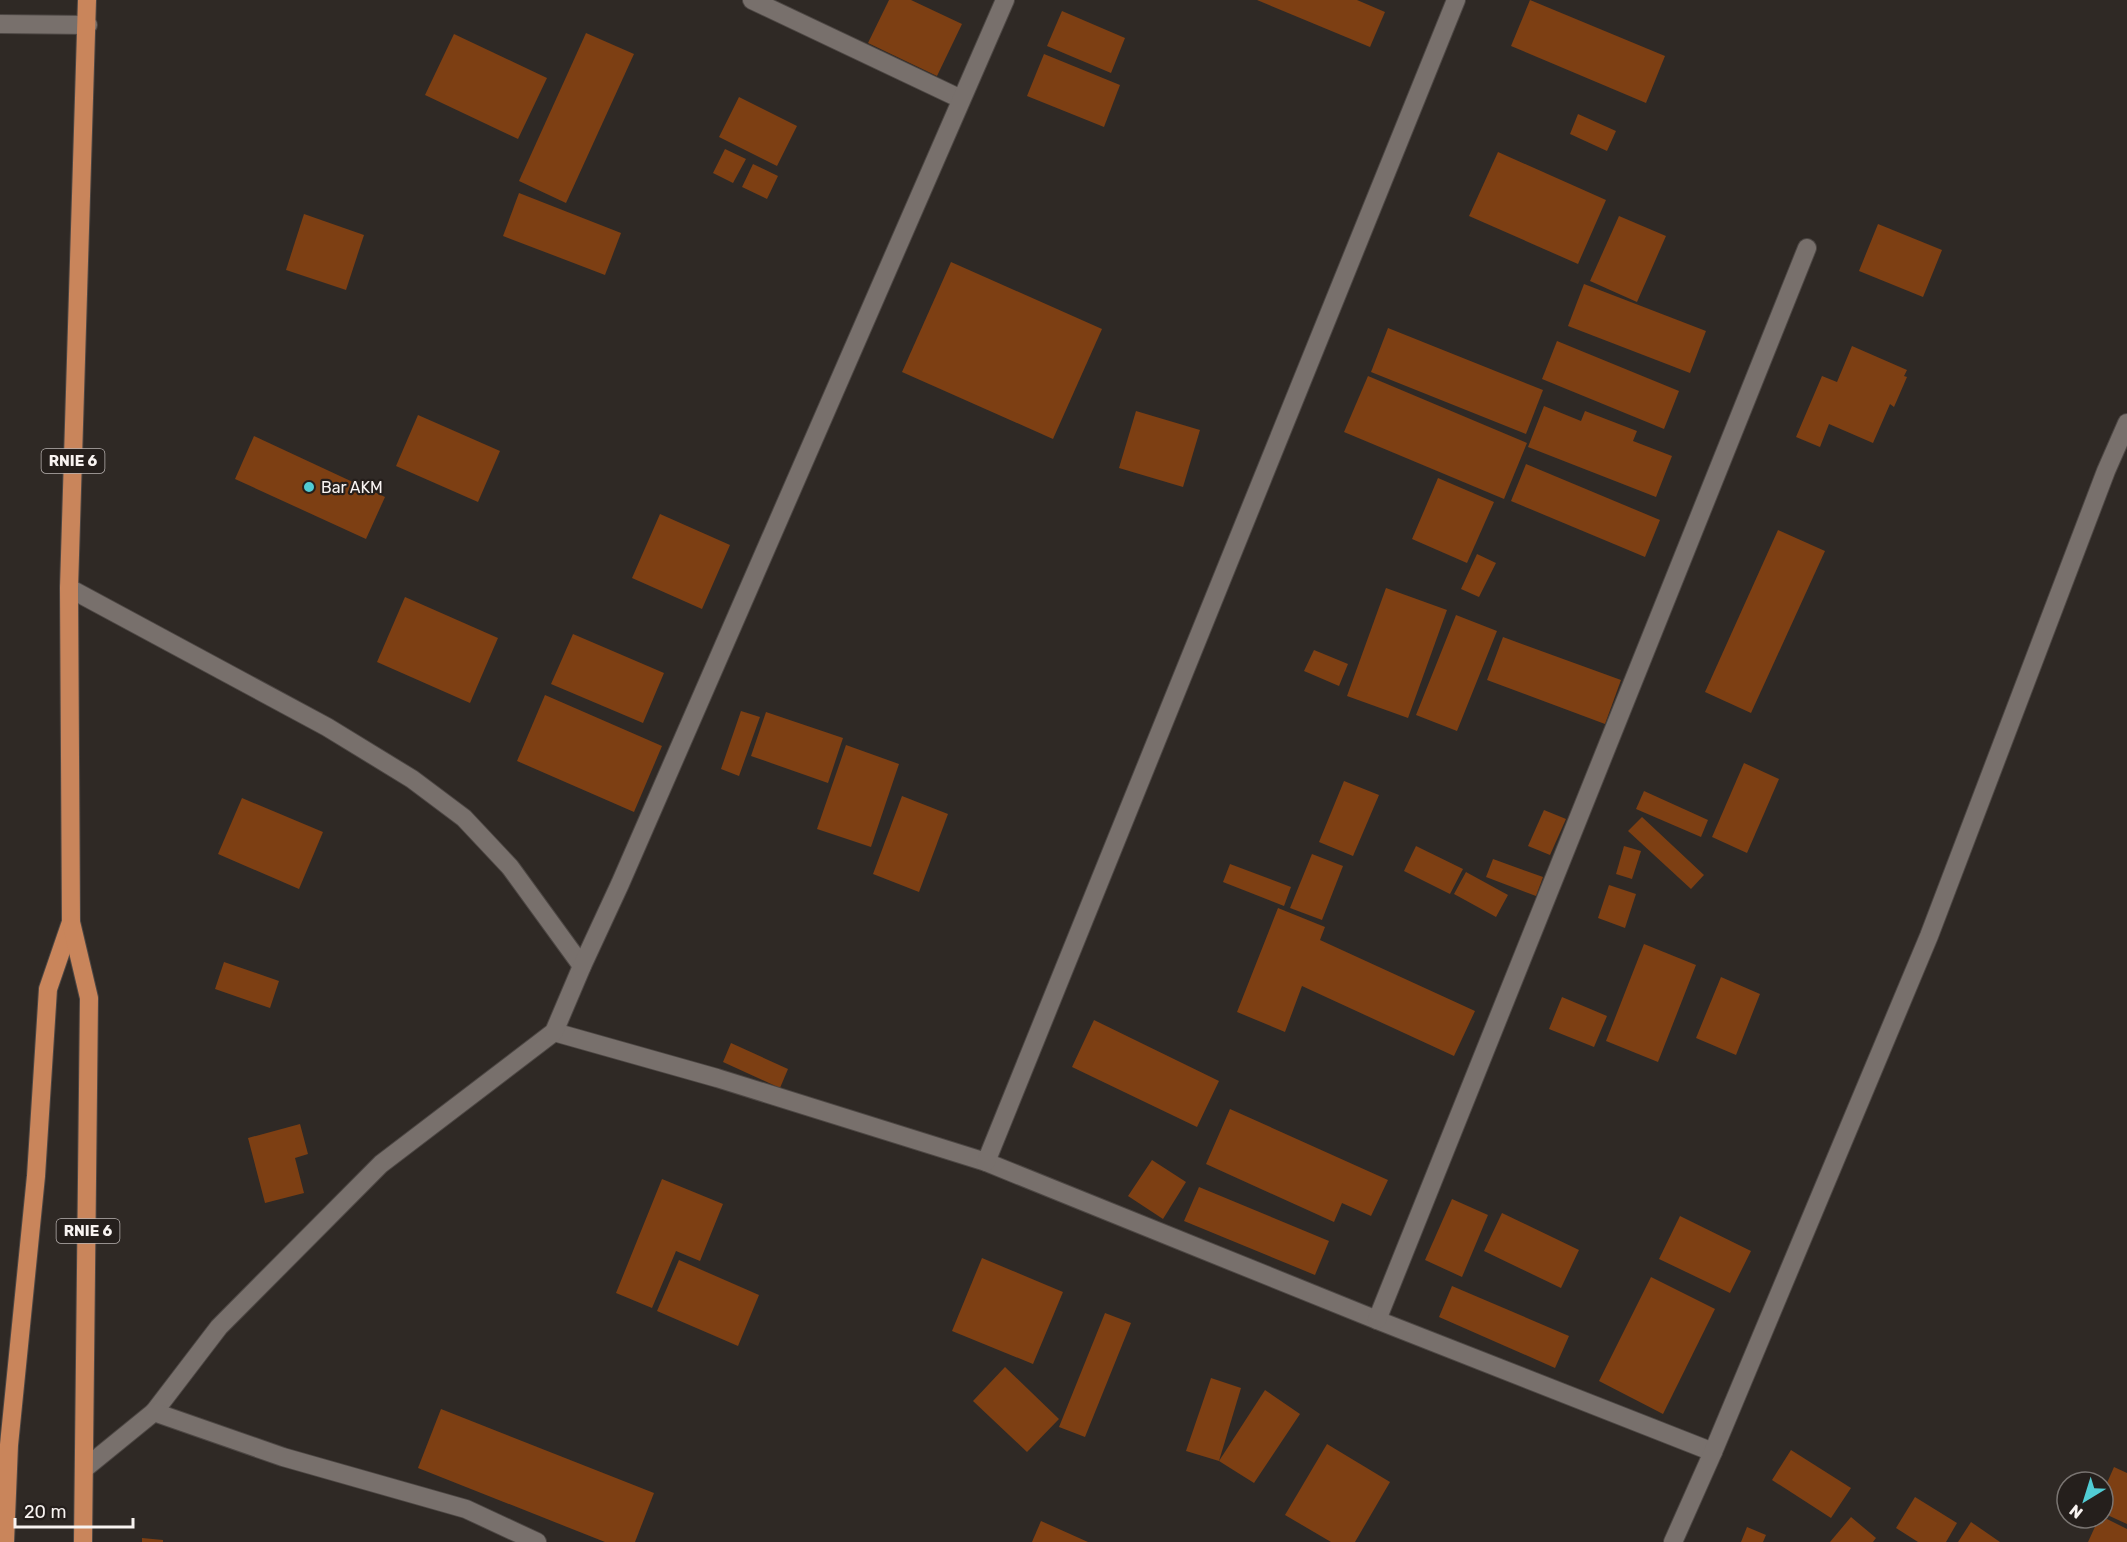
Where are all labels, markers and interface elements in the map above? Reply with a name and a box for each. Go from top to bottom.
road number: RNIE 6 [42,449,104,473]
place label: Bar AKM [321,478,383,497]
marker: Bar AKM [302,480,316,494]
road number: RNIE 6 [56,1219,119,1243]
north arrow [2055,1470,2115,1530]
scale bar [15,1491,134,1529]
text: N [2066,1500,2086,1522]
text: 20 m [24,1501,66,1523]

